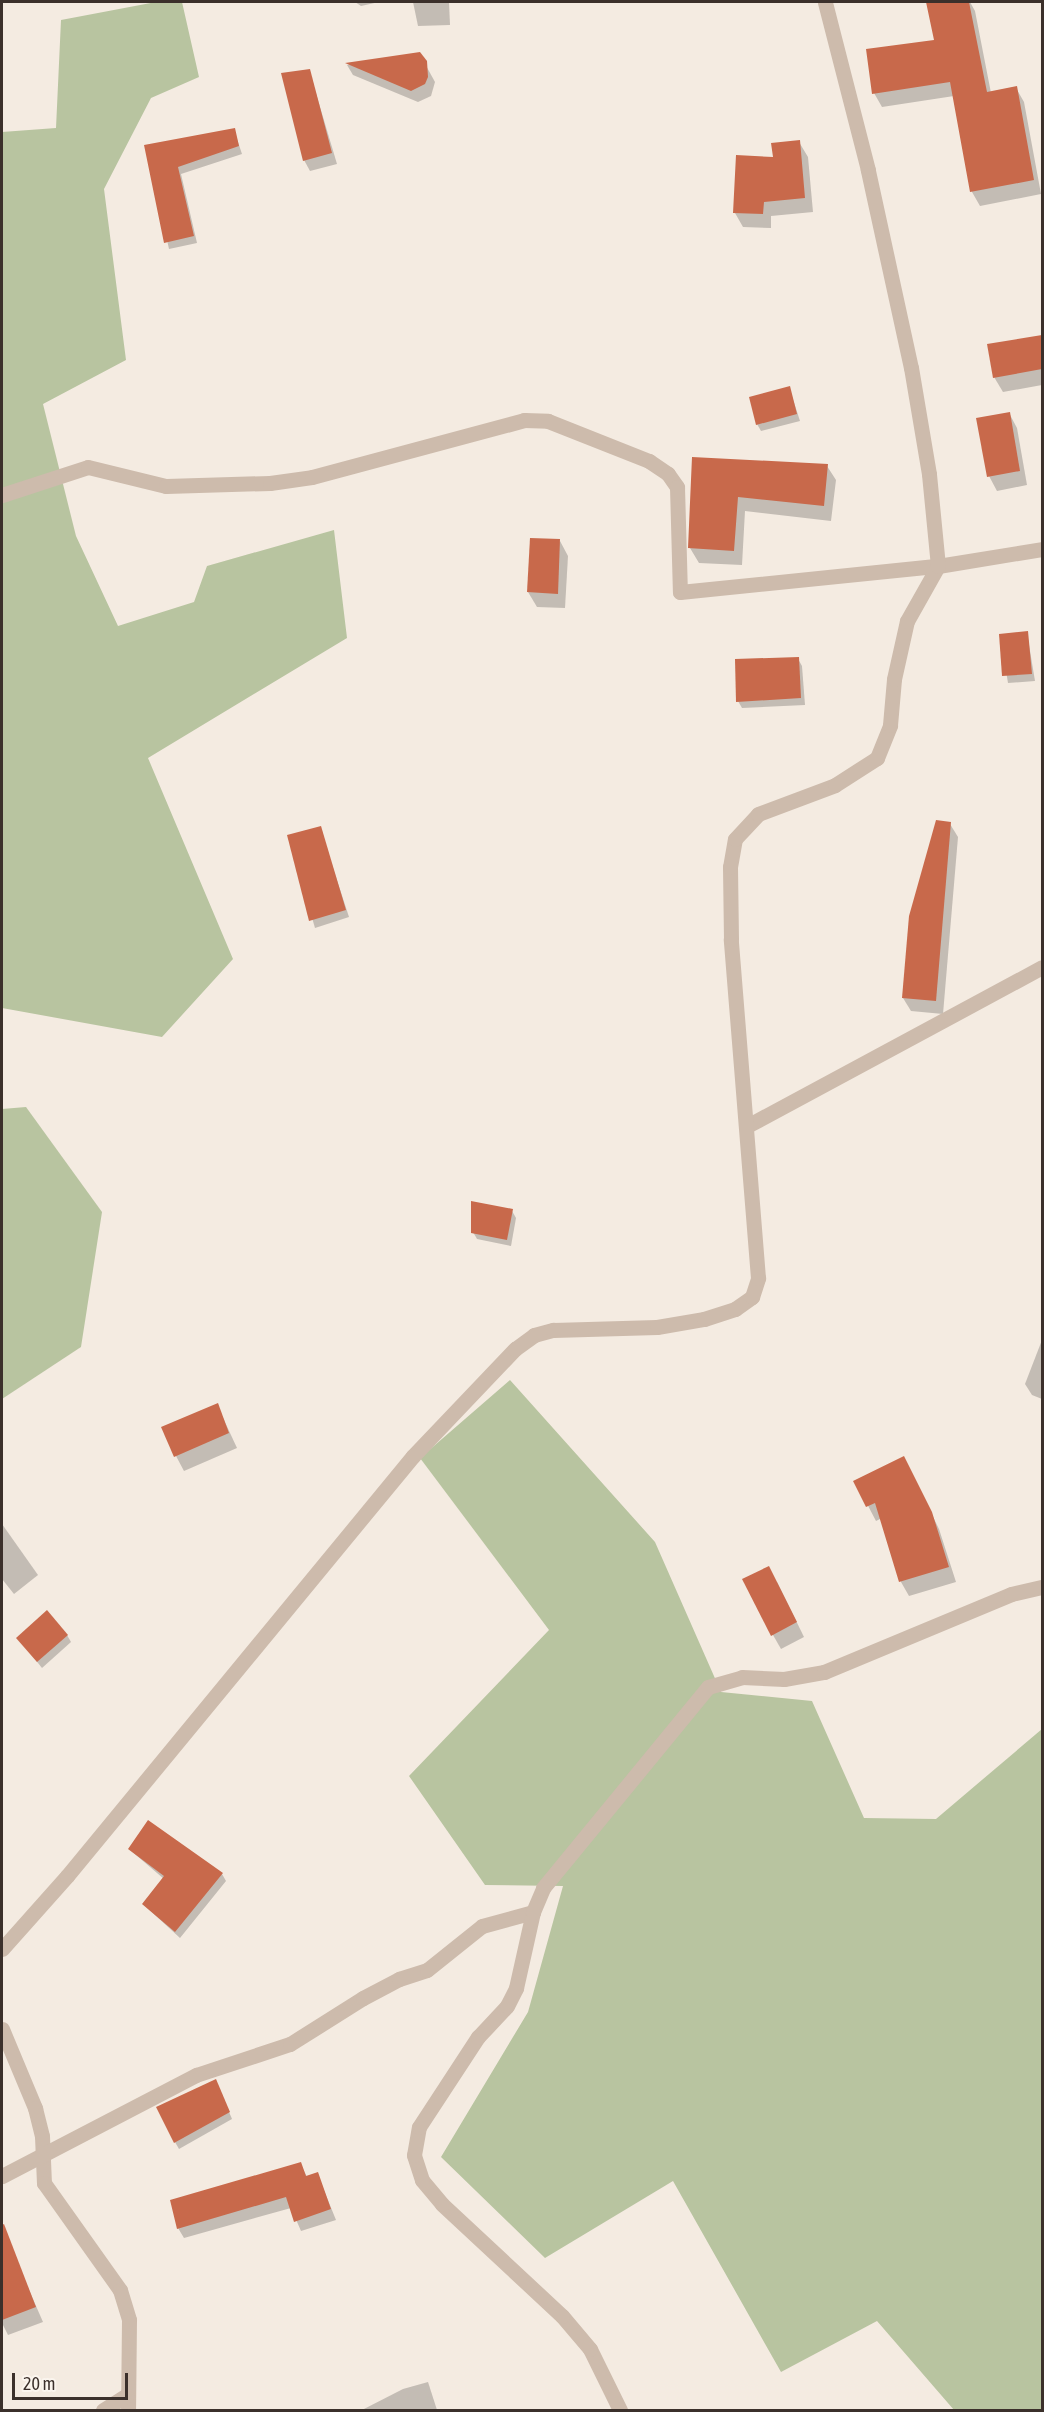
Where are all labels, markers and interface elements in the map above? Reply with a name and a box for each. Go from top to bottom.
scale bar [15,2361,130,2399]
text: 20 m [23,2373,55,2394]

